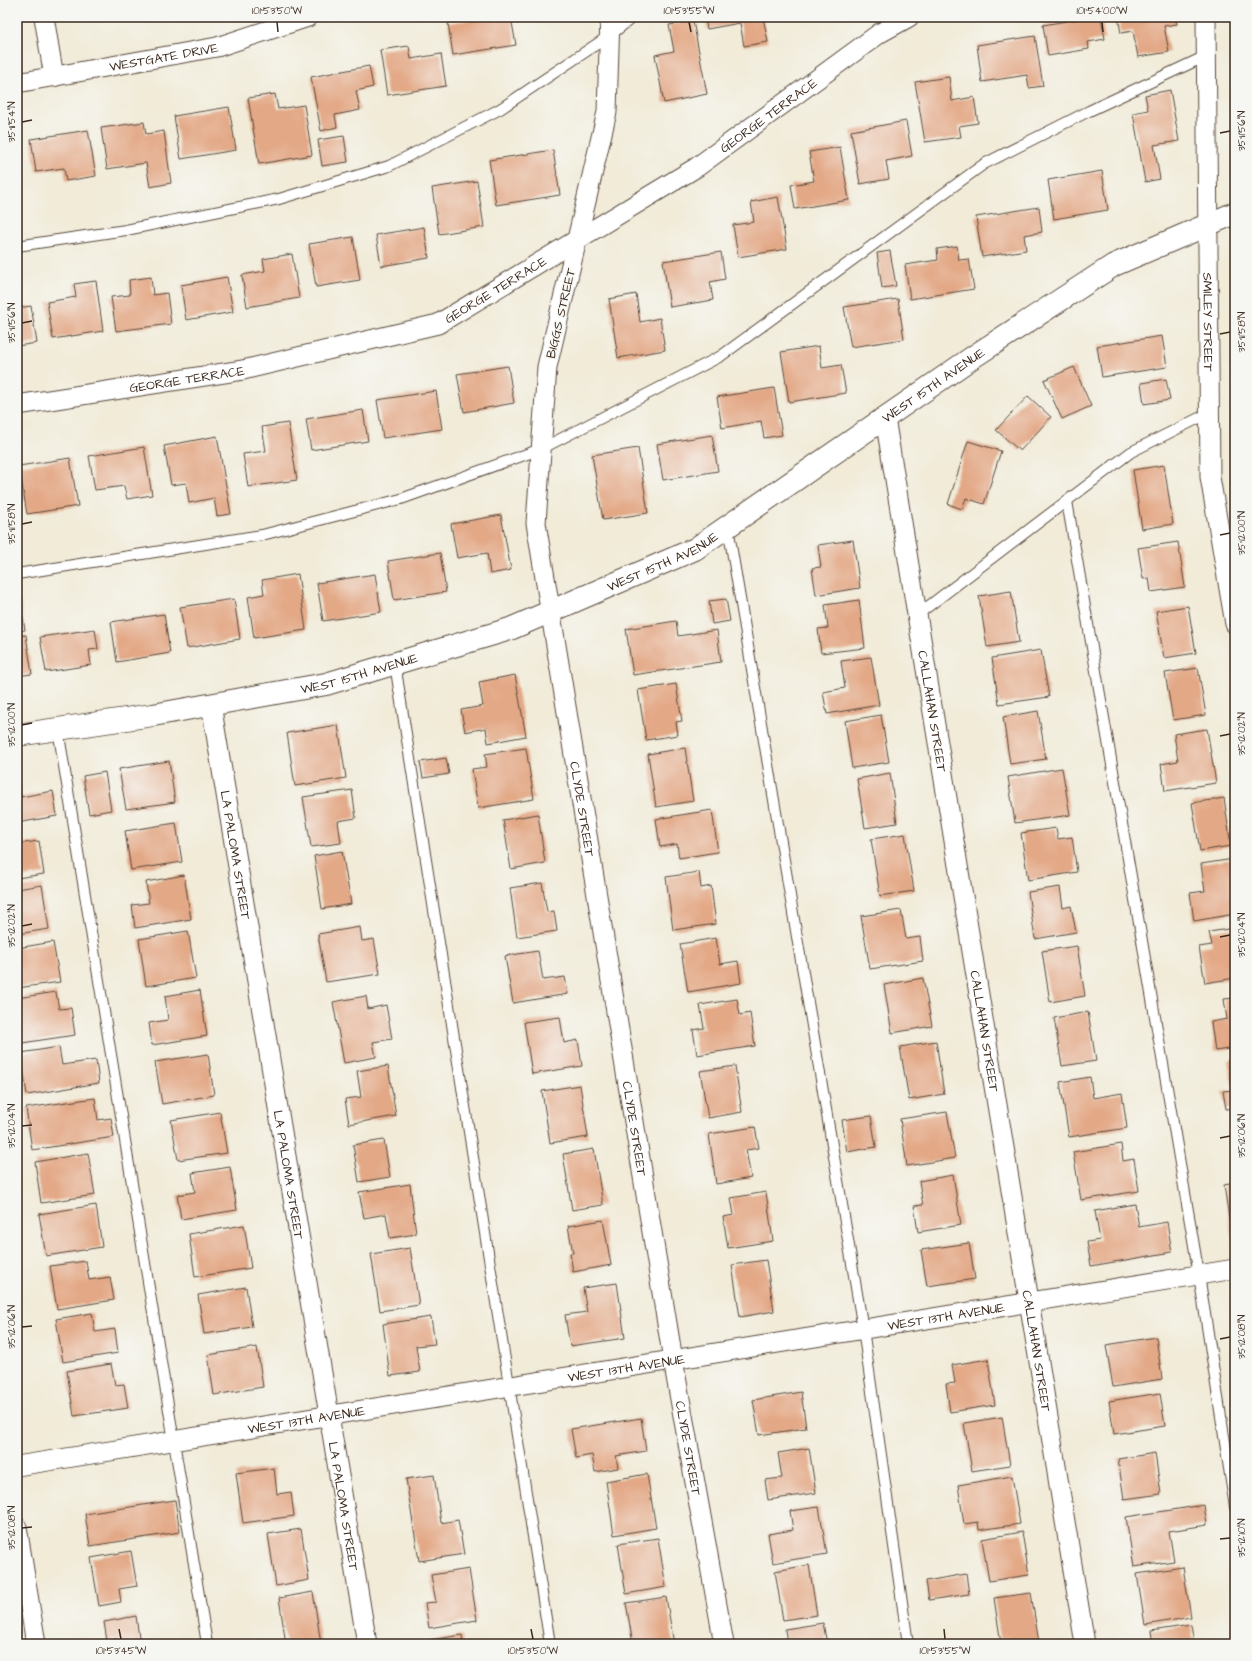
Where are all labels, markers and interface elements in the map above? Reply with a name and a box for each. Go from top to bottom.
text: 101°53'50"W [252,4,303,18]
text: 101°53'55"W [664,4,715,18]
text: 101°54'00"W [1077,4,1128,18]
street label: WESTGATE DRIVE [108,39,220,76]
street label: GEORGE TERRACE [716,74,821,157]
text: 35°11'54"N [5,101,19,143]
text: 35°11'56"N [1235,111,1249,151]
street label: GEORGE TERRACE [441,252,550,328]
street label: BIGGS STREET [542,266,580,360]
street label: SMILEY STREET [1198,272,1217,373]
text: 35°11'56"N [5,303,19,343]
text: 35°11'58"N [1235,312,1249,352]
street label: WEST 15TH AVENUE [879,344,989,427]
street label: GEORGE TERRACE [128,362,246,397]
text: 35°11'58"N [5,504,19,544]
text: 35°12'00"N [1235,511,1249,555]
street label: WEST 15TH AVENUE [604,528,722,596]
street label: WEST 15TH AVENUE [299,649,420,698]
street label: CALLAHAN STREET [913,649,951,774]
text: 35°12'00"N [5,703,19,747]
text: 35°12'02"N [1235,712,1249,756]
street label: CLYDE STREET [565,760,599,859]
street label: LA PALOMA STREET [216,789,255,922]
text: 35°12'02"N [5,904,19,948]
text: 35°12'04"N [1235,913,1249,957]
street label: CALLAHAN STREET [965,969,1003,1094]
street label: CLYDE STREET [618,1080,651,1178]
text: 35°12'04"N [5,1104,19,1148]
street label: LA PALOMA STREET [269,1109,308,1241]
text: 35°12'06"N [1235,1114,1249,1158]
street label: CALLAHAN STREET [1017,1289,1055,1414]
street label: WEST 13TH AVENUE [886,1298,1006,1335]
text: 35°12'06"N [5,1305,19,1349]
text: 35°12'08"N [1235,1315,1249,1359]
street label: WEST 13TH AVENUE [566,1350,686,1387]
street label: CLYDE STREET [671,1399,705,1498]
street label: WEST 13TH AVENUE [246,1402,367,1439]
street label: LA PALOMA STREET [324,1440,363,1573]
text: 35°12'08"N [5,1506,19,1550]
text: 35°12'10"N [1235,1518,1249,1558]
text: 101°53'45"W [96,1644,147,1658]
text: 101°53'50"W [508,1644,559,1658]
text: 101°53'55"W [920,1644,971,1658]

